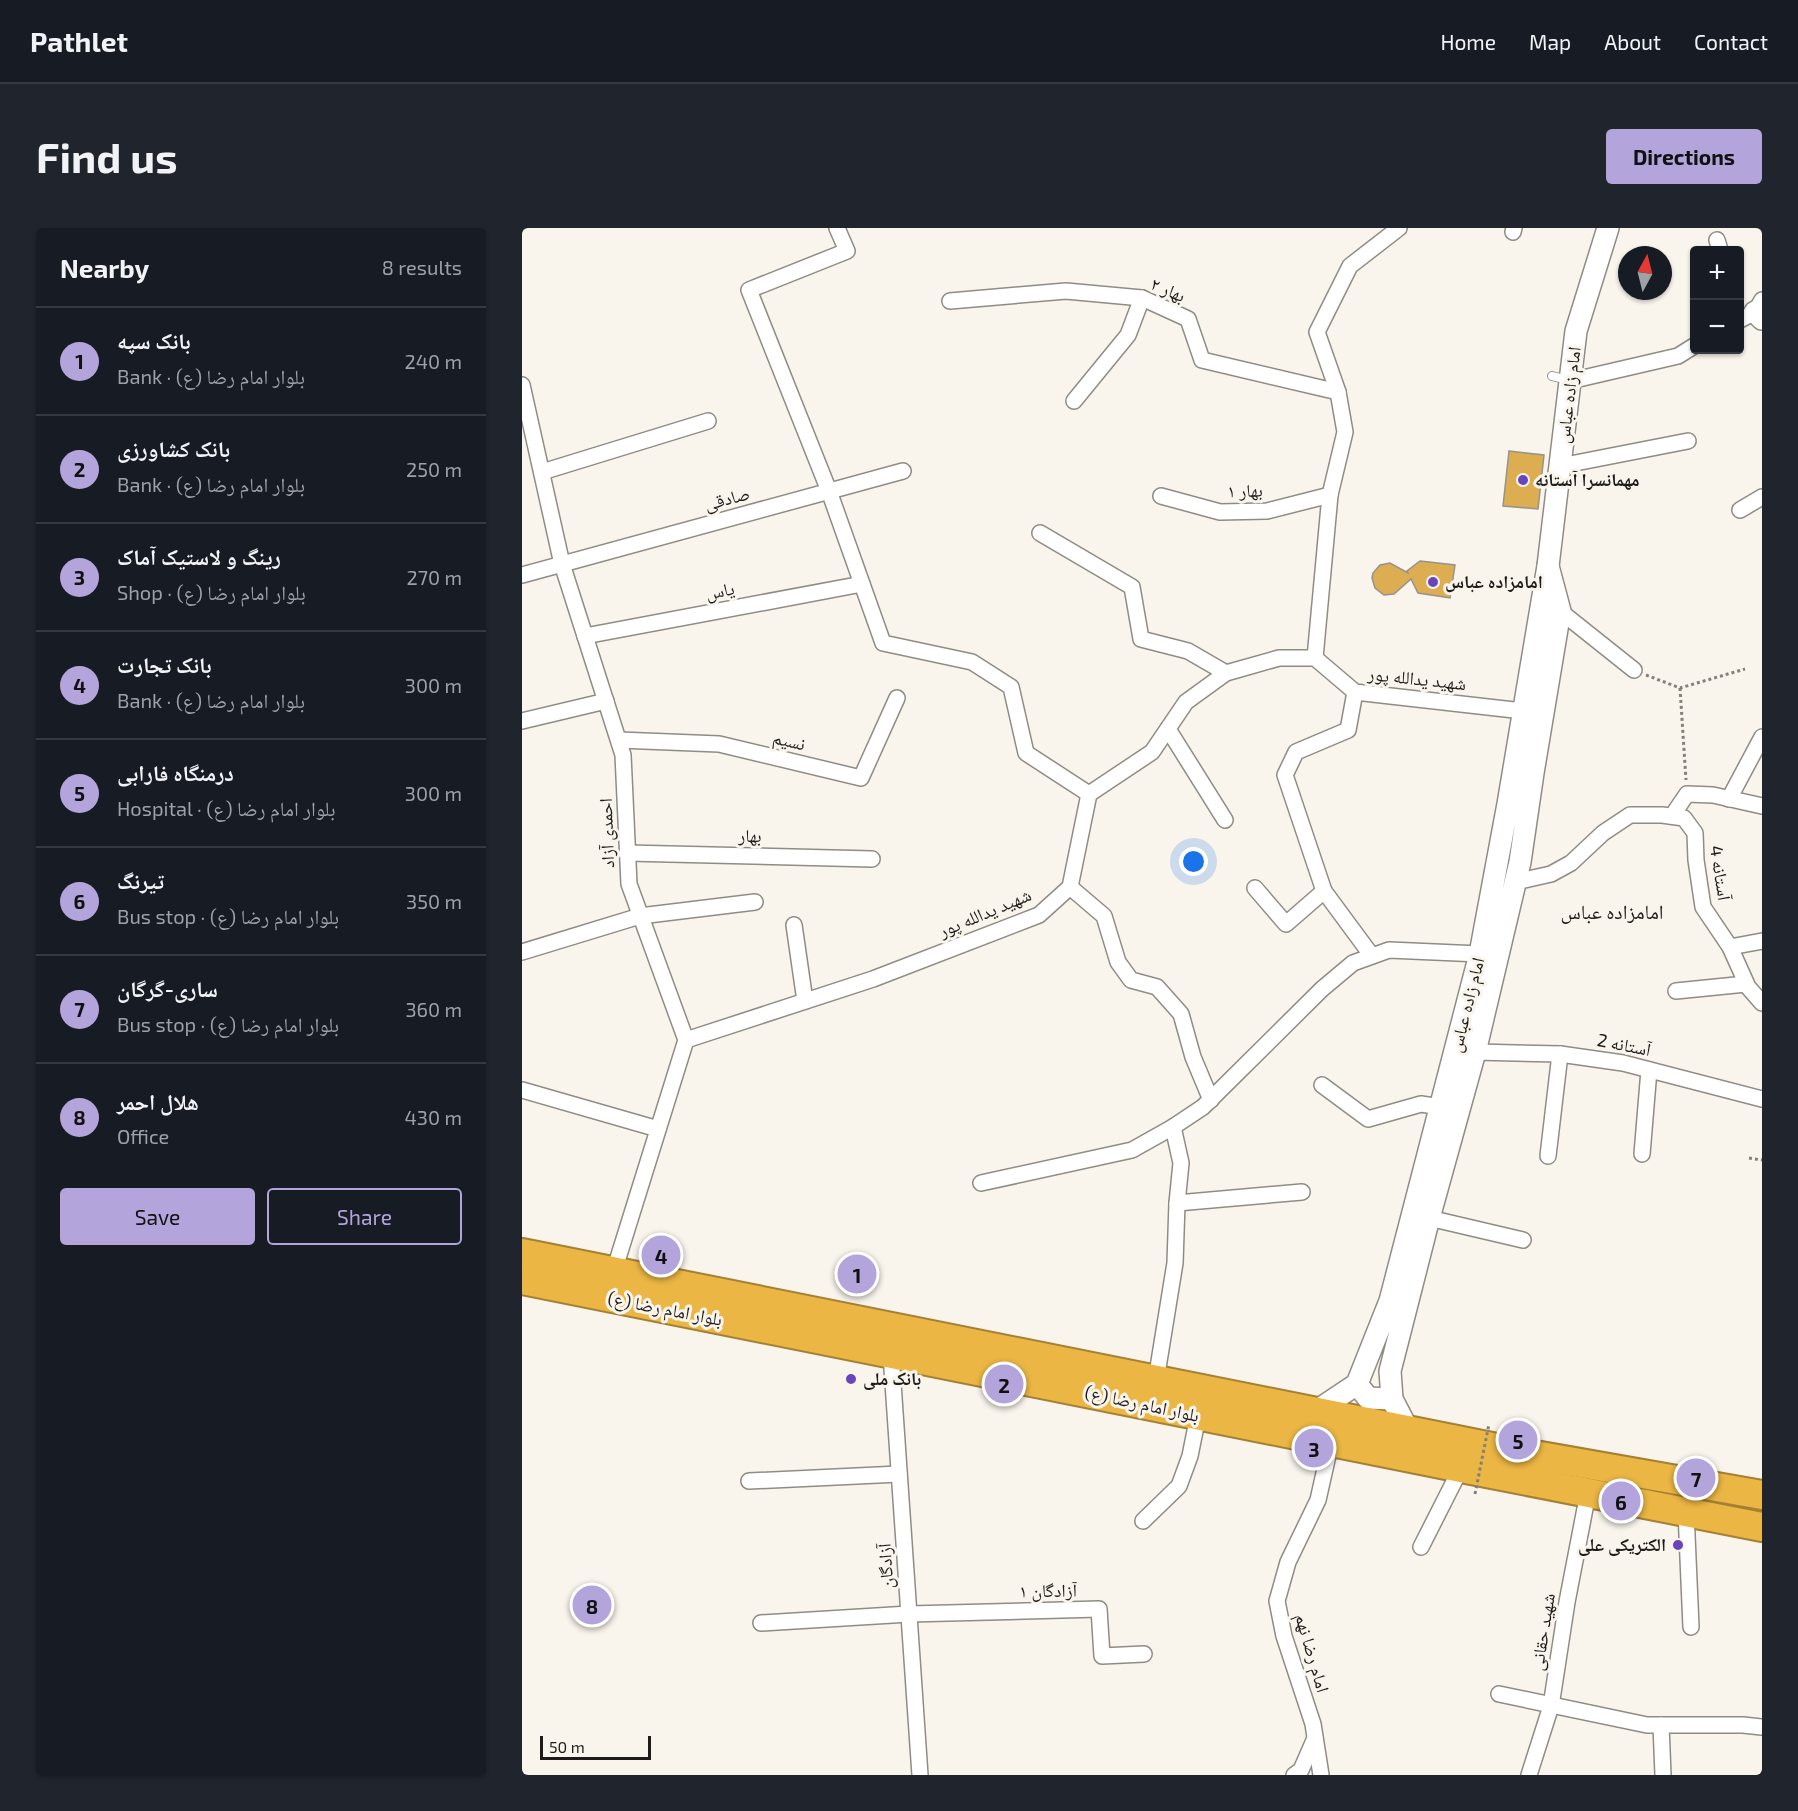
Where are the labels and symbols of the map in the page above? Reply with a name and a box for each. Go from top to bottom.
north arrow [1618,246,1672,300]
street label: بهار ۲ [1148,272,1189,307]
street label: امام زاده عباس [1551,345,1587,445]
place label: مهمانسرا آستانه [1535,468,1640,490]
marker: مهمانسرا آستانه [1516,473,1530,487]
street label: بهار ۱ [1227,478,1263,502]
street label: صادقی [702,481,752,516]
place label: امامزاده عباس [1445,570,1543,593]
marker: امامزاده عباس [1426,575,1440,589]
street label: یاس [703,576,736,605]
street label: شهید یدالله پور [1366,662,1467,695]
street label: نسیم [770,726,808,756]
street label: احمدی آزاد [594,798,619,868]
street label: بهار [737,824,762,847]
street label: آستانه 4 [1706,844,1736,902]
your location [1179,847,1208,876]
street label: شهید یدالله پور [934,883,1035,943]
district label: امامزاده عباس [1560,899,1664,924]
street label: امام زاده عباس [1444,955,1490,1055]
street label: آستانه 2 [1595,1028,1653,1060]
pin: 4 [642,1232,680,1278]
pin: 1 [838,1252,876,1296]
street label: بلوار امام رضا (ع) [606,1286,724,1332]
pin: 2 [984,1362,1024,1406]
place label: بانک ملی [863,1367,921,1390]
marker: بانک ملی [844,1372,858,1386]
street label: بلوار امام رضا (ع) [1083,1380,1201,1428]
pin: 5 [1498,1418,1538,1462]
pin: 3 [1294,1426,1334,1470]
pin: 7 [1676,1456,1716,1500]
pin: 6 [1602,1478,1640,1524]
place label: الکتریکی علی [1578,1533,1666,1556]
marker: الکتریکی علی [1671,1538,1685,1552]
street label: آزادگان [872,1542,899,1590]
street label: آزادگان ۱ [1019,1578,1077,1603]
pin: 8 [572,1582,612,1628]
street label: شهید حقانی [1525,1592,1560,1672]
street label: امام رضا نهم [1289,1611,1335,1695]
scale bar [540,1733,651,1760]

